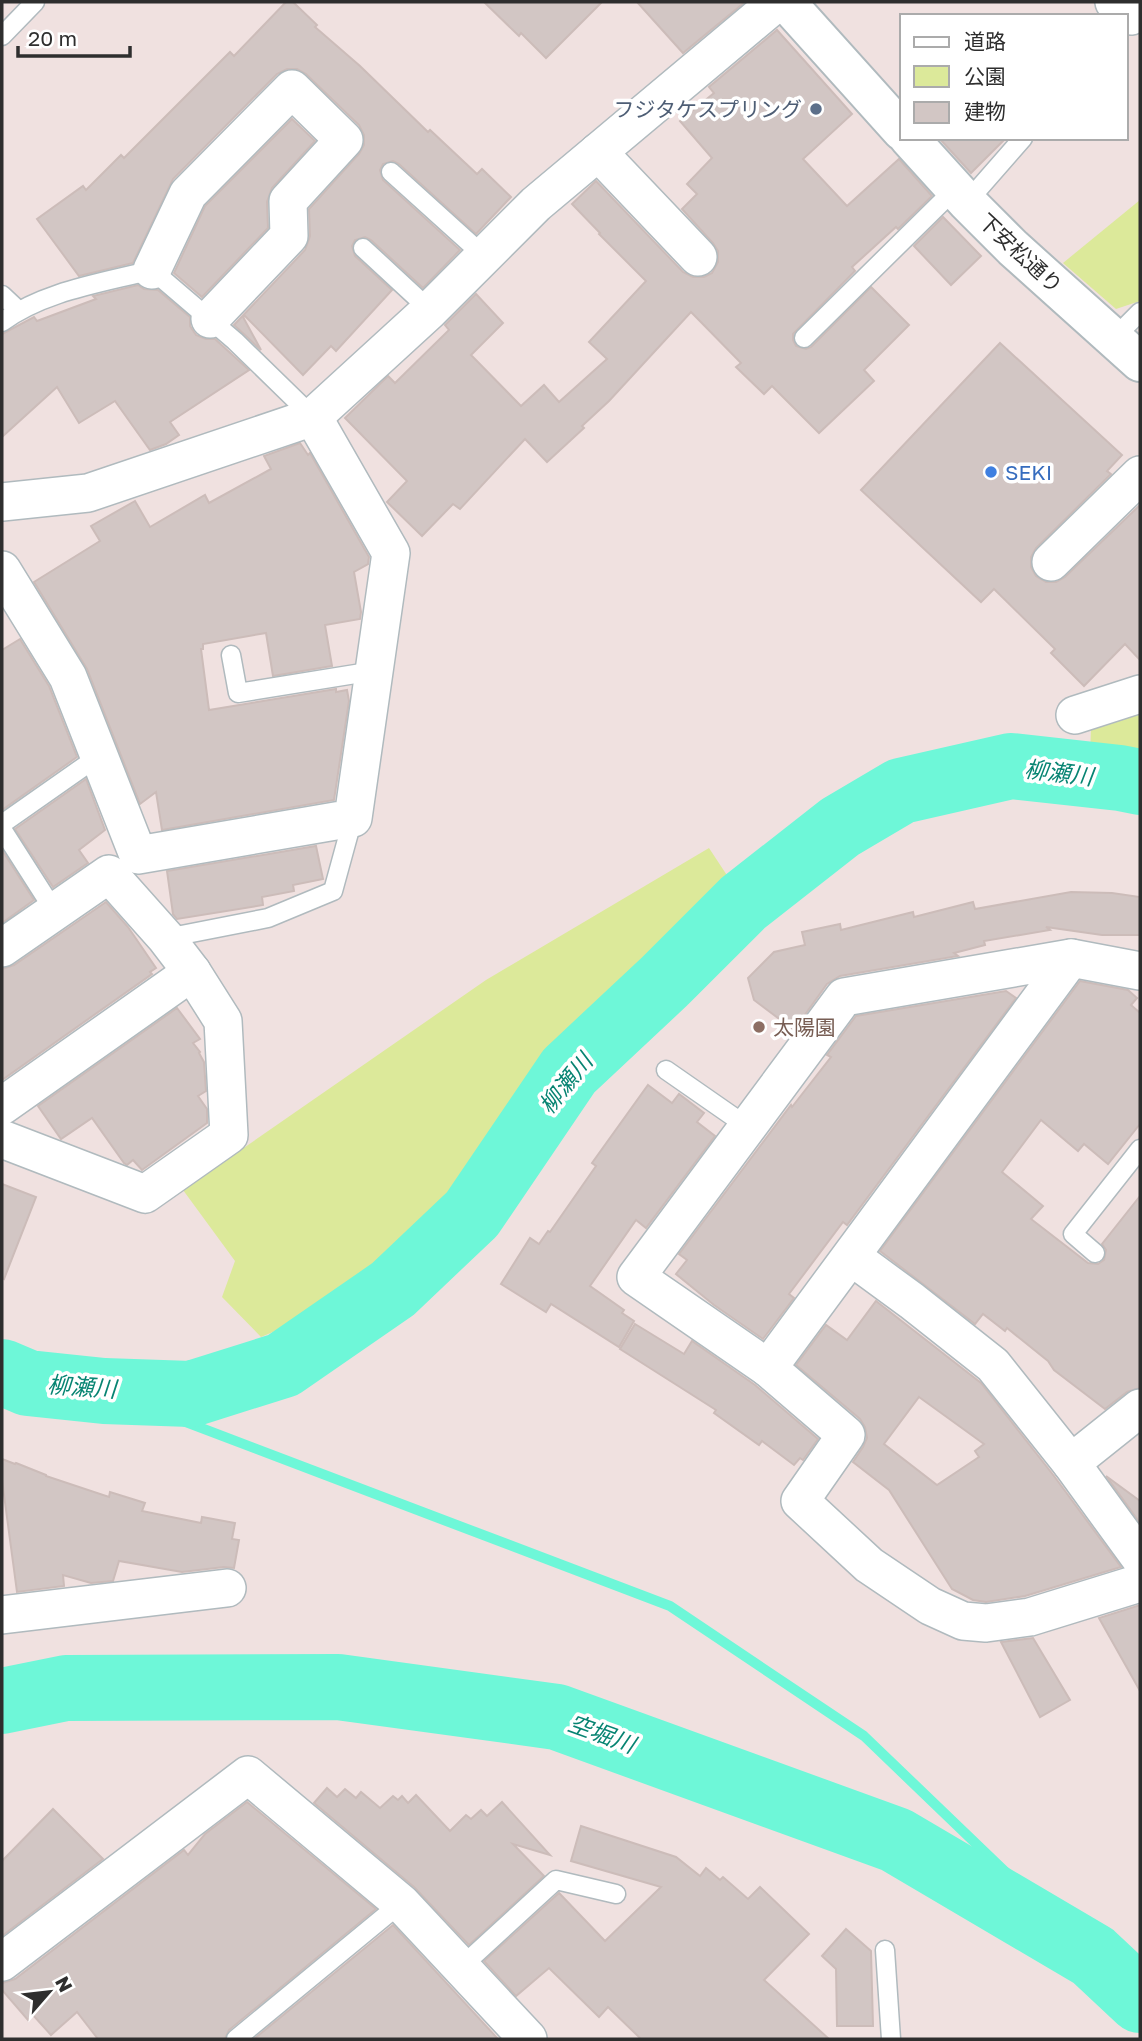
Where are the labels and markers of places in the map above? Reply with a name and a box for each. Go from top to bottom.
place label: フジタケスプリング [613,96,802,122]
marker: フジタケスプリング [808,101,824,117]
place label: SEKI [1005,459,1052,485]
marker: SEKI [983,464,999,480]
place label: 太陽園 [773,1014,836,1040]
marker: 太陽園 [751,1019,767,1035]

